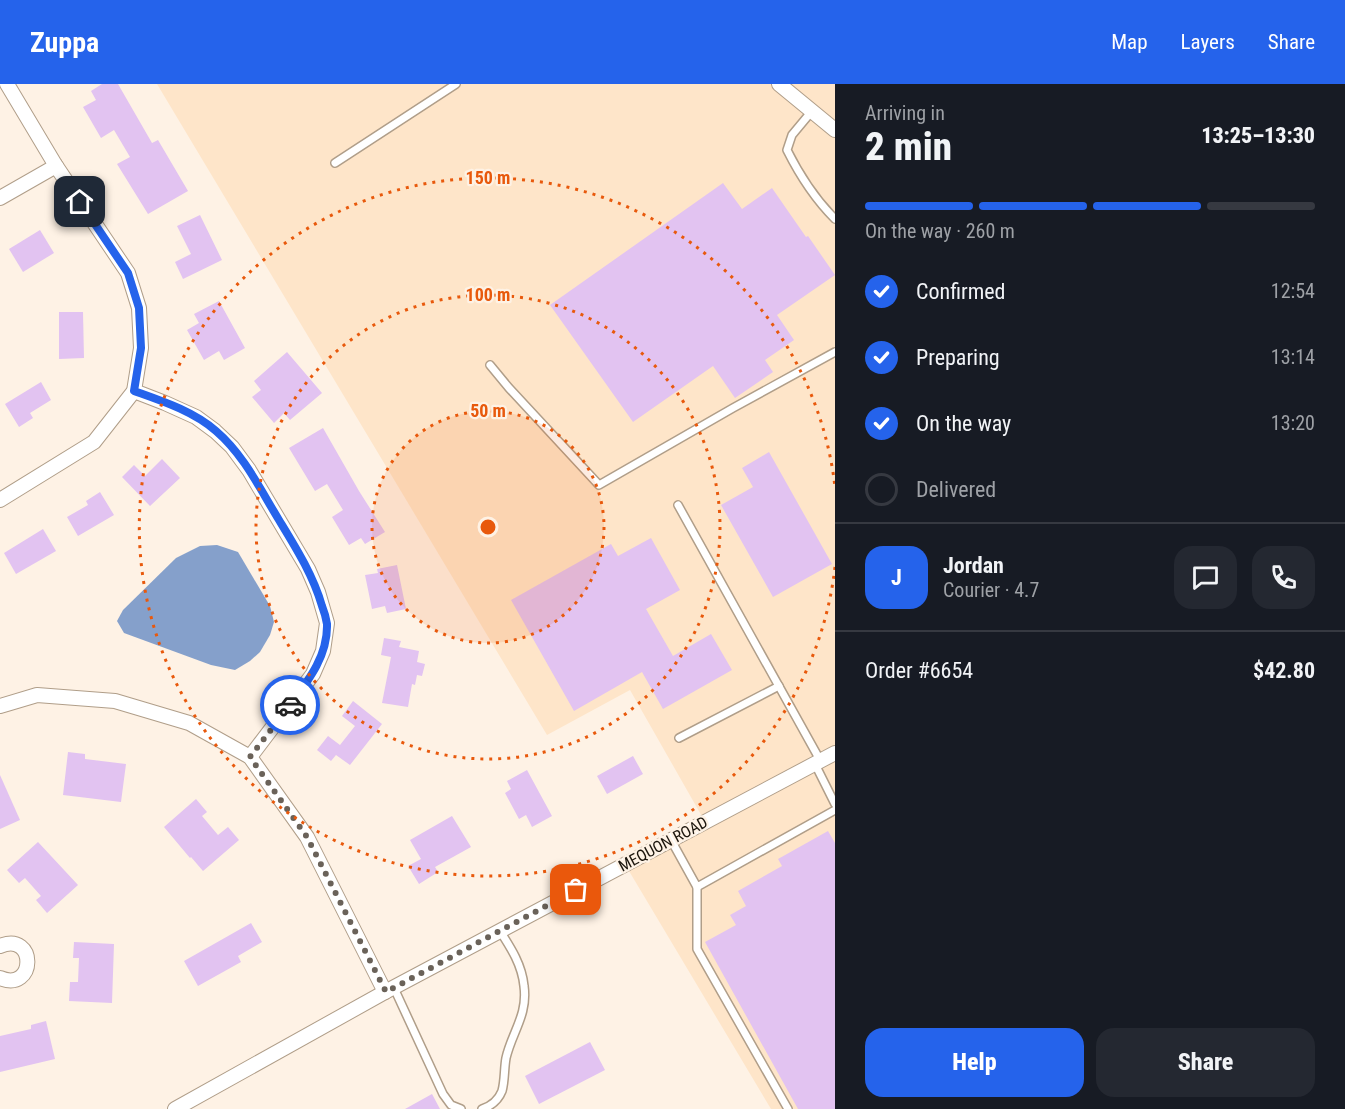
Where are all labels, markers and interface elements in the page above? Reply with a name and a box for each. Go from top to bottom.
text: Zuppa [30,26,99,59]
text: Map [1111,30,1148,54]
text: Layers [1181,30,1235,54]
text: Share [1268,30,1315,54]
text: Arriving in [865,101,945,125]
text: 13:25–13:30 [1201,123,1315,148]
text: 2 min [865,124,952,170]
text: 150 m [466,167,510,188]
pin [54,176,105,227]
icon: home [63,185,96,218]
text: On the way · 260 m [865,219,1015,243]
icon: check [865,275,898,308]
text: Confirmed [916,279,1005,304]
text: 12:54 [1271,279,1315,303]
text: 100 m [466,284,510,305]
icon: check [865,341,898,374]
text: Preparing [916,345,1000,370]
text: 13:14 [1271,345,1315,369]
text: 50 m [470,400,506,421]
icon: check [865,407,898,440]
text: On the way [916,411,1011,436]
text: 13:20 [1271,411,1315,435]
text: Delivered [916,477,996,502]
centre of rings [478,517,498,537]
button: chat [1174,546,1237,609]
button: phone [1252,546,1315,609]
text: Jordan [943,553,1004,578]
text: J [891,565,902,590]
text: Courier · 4.7 [943,578,1039,602]
text: Order #6654 [865,658,973,683]
text: $42.80 [1253,658,1315,683]
courier [260,675,320,735]
icon: car [274,689,307,722]
street label: MEQUON ROAD [615,813,711,875]
pin [550,864,601,915]
icon: bag [559,873,592,906]
button: Help [865,1028,1084,1097]
button: Share [1096,1028,1315,1097]

